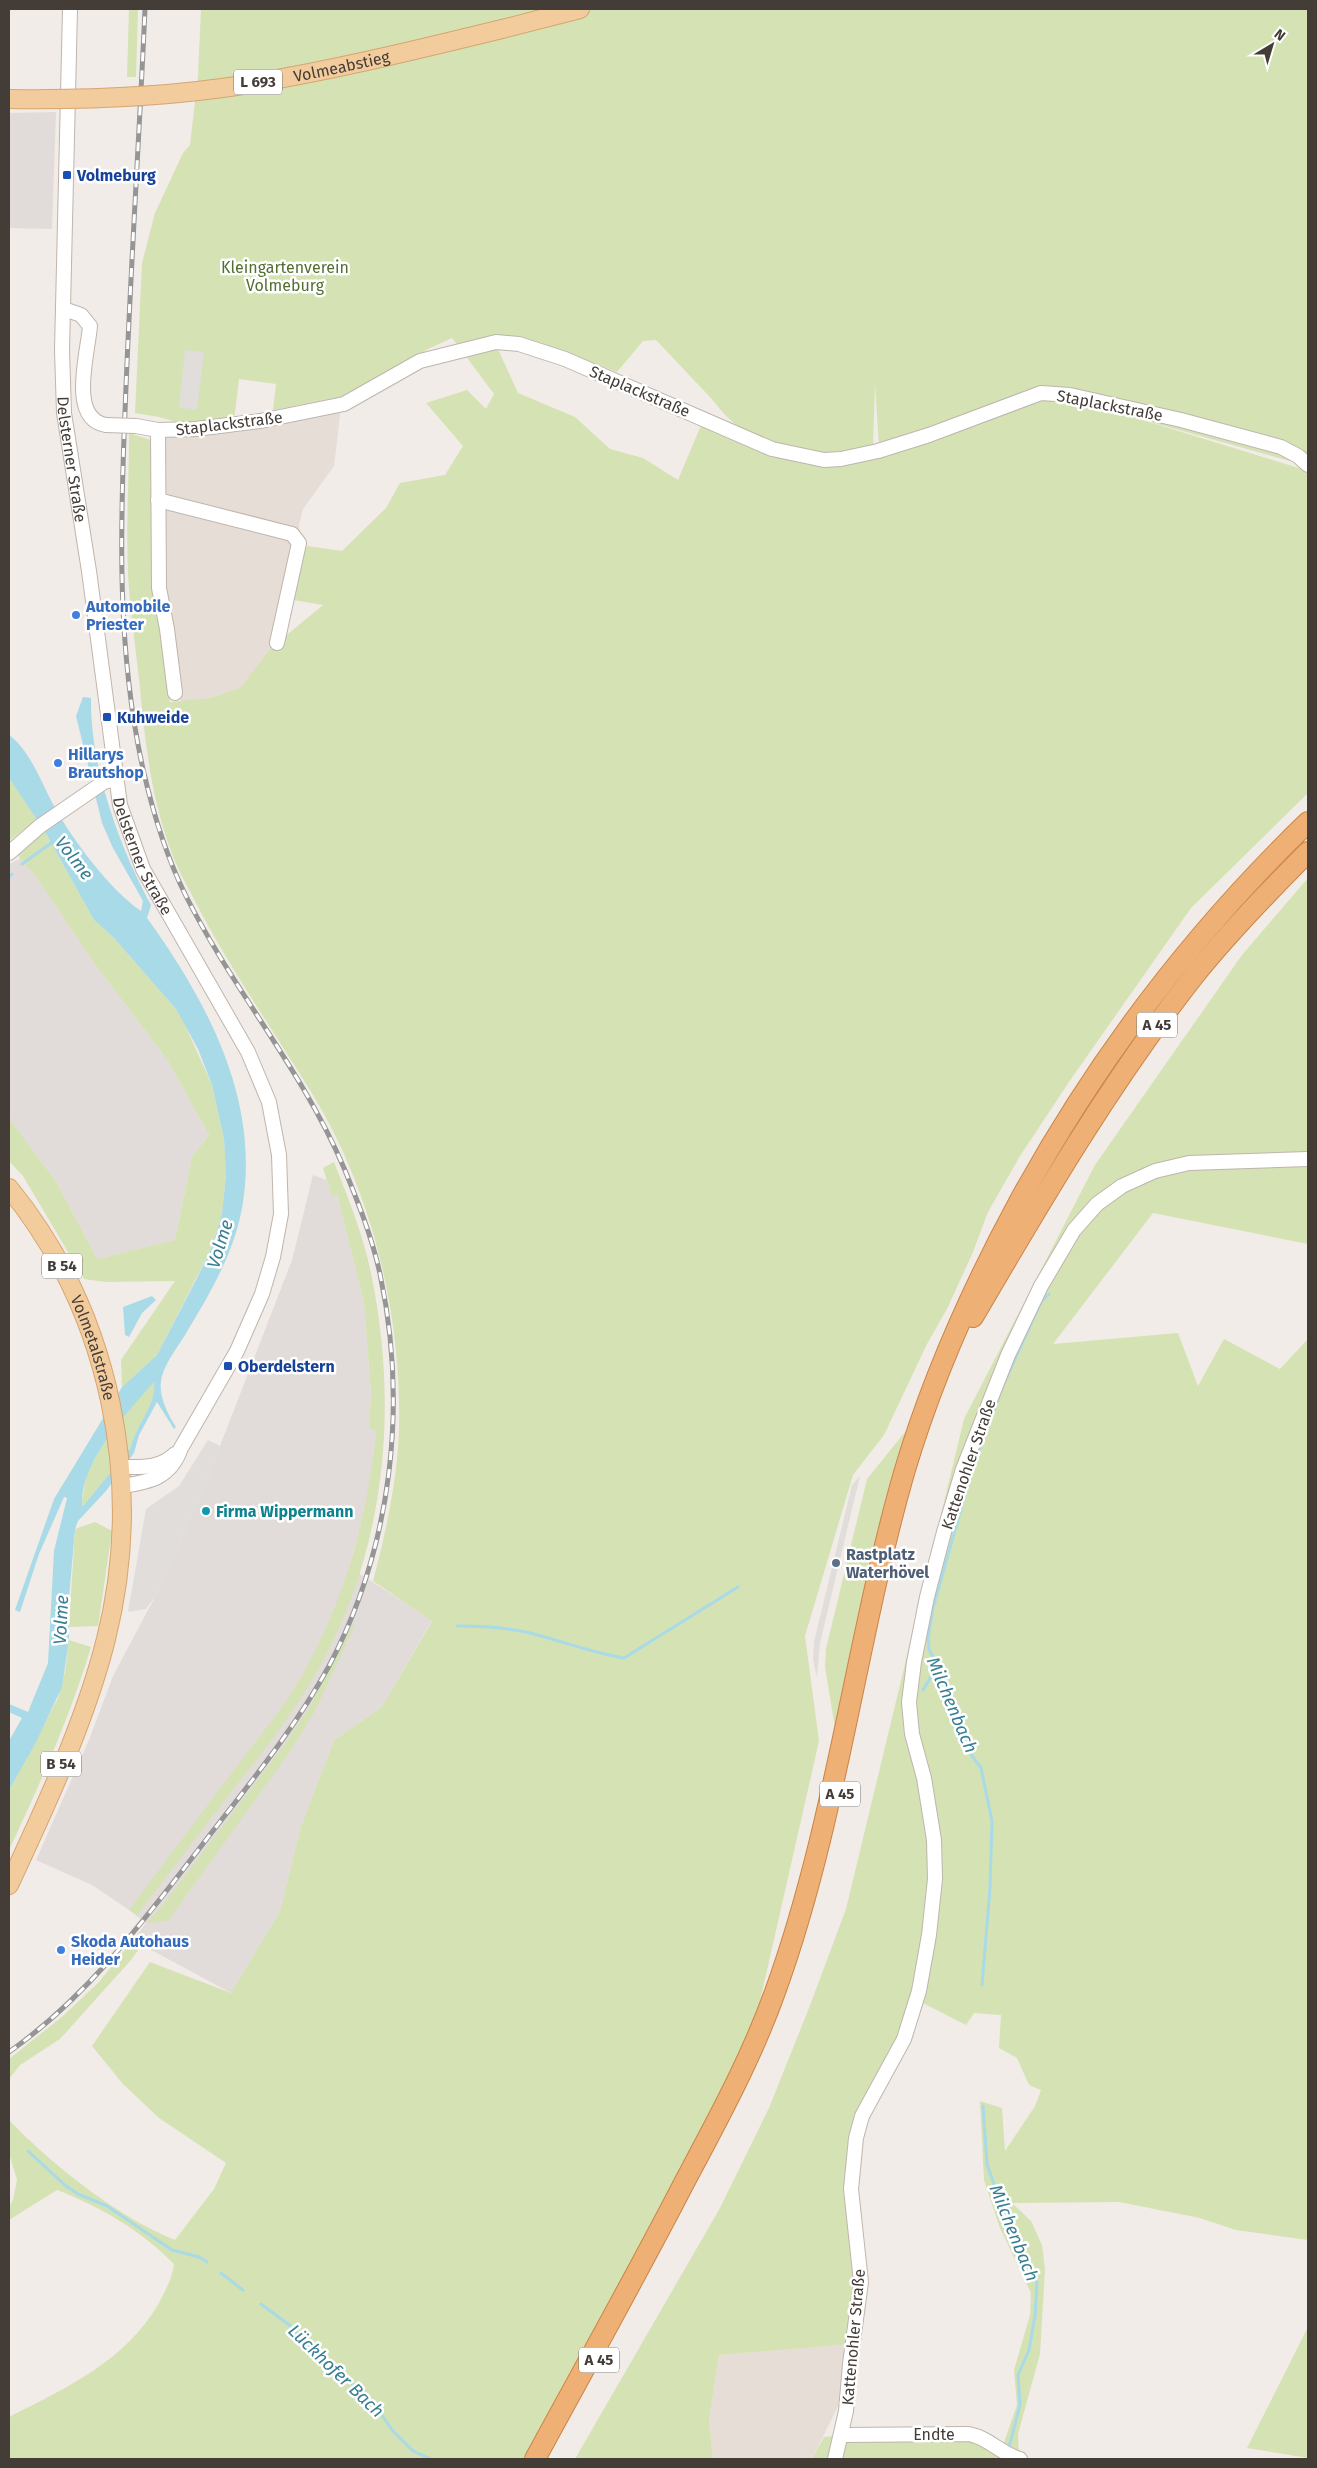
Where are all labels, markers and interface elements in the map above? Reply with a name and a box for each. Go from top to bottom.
north arrow [1247,20,1297,70]
text: N [1271,26,1289,45]
street label: Volmeabstieg [292,47,392,86]
road number: L 693 [234,70,282,94]
place label: Volmeburg [76,166,156,185]
marker: Volmeburg [61,169,73,181]
park label: Kleingartenverein Volmeburg [221,258,349,295]
street label: Staplackstraße [587,362,693,421]
street label: Staplackstraße [1055,386,1164,425]
street label: Delsterner Straße [53,396,90,524]
street label: Staplackstraße [175,408,284,439]
place label: Automobile Priester [85,597,170,634]
marker: Automobile Priester [70,609,82,621]
place label: Kuhweide [117,708,189,727]
marker: Kuhweide [101,711,113,723]
place label: Hillarys Brautshop [68,745,144,782]
marker: Hillarys Brautshop [52,757,64,769]
street label: Delsterner Straße [109,796,176,919]
water label: Volme [50,832,98,884]
road number: A 45 [1137,1012,1177,1038]
water label: Volme [202,1217,238,1271]
road number: B 54 [42,1254,82,1278]
street label: Volmetalstraße [67,1292,119,1402]
place label: Oberdelstern [238,1357,335,1376]
marker: Oberdelstern [222,1360,234,1372]
street label: Kattenohler Straße [937,1396,1000,1532]
place label: Firma Wippermann [216,1502,354,1521]
marker: Firma Wippermann [200,1505,212,1517]
place label: Rastplatz Waterhövel [846,1545,929,1582]
marker: Rastplatz Waterhövel [830,1557,842,1569]
water label: Volme [49,1595,73,1645]
water label: Milchenbach [922,1654,982,1756]
road number: B 54 [41,1752,81,1776]
road number: A 45 [820,1782,860,1806]
place label: Skoda Autohaus Heider [71,1932,189,1969]
marker: Skoda Autohaus Heider [55,1944,67,1956]
water label: Milchenbach [985,2181,1043,2285]
street label: Kattenohler Straße [838,2268,869,2406]
water label: Lückhofer Bach [283,2320,389,2422]
road number: A 45 [579,2348,619,2372]
street label: Endte [913,2425,955,2444]

